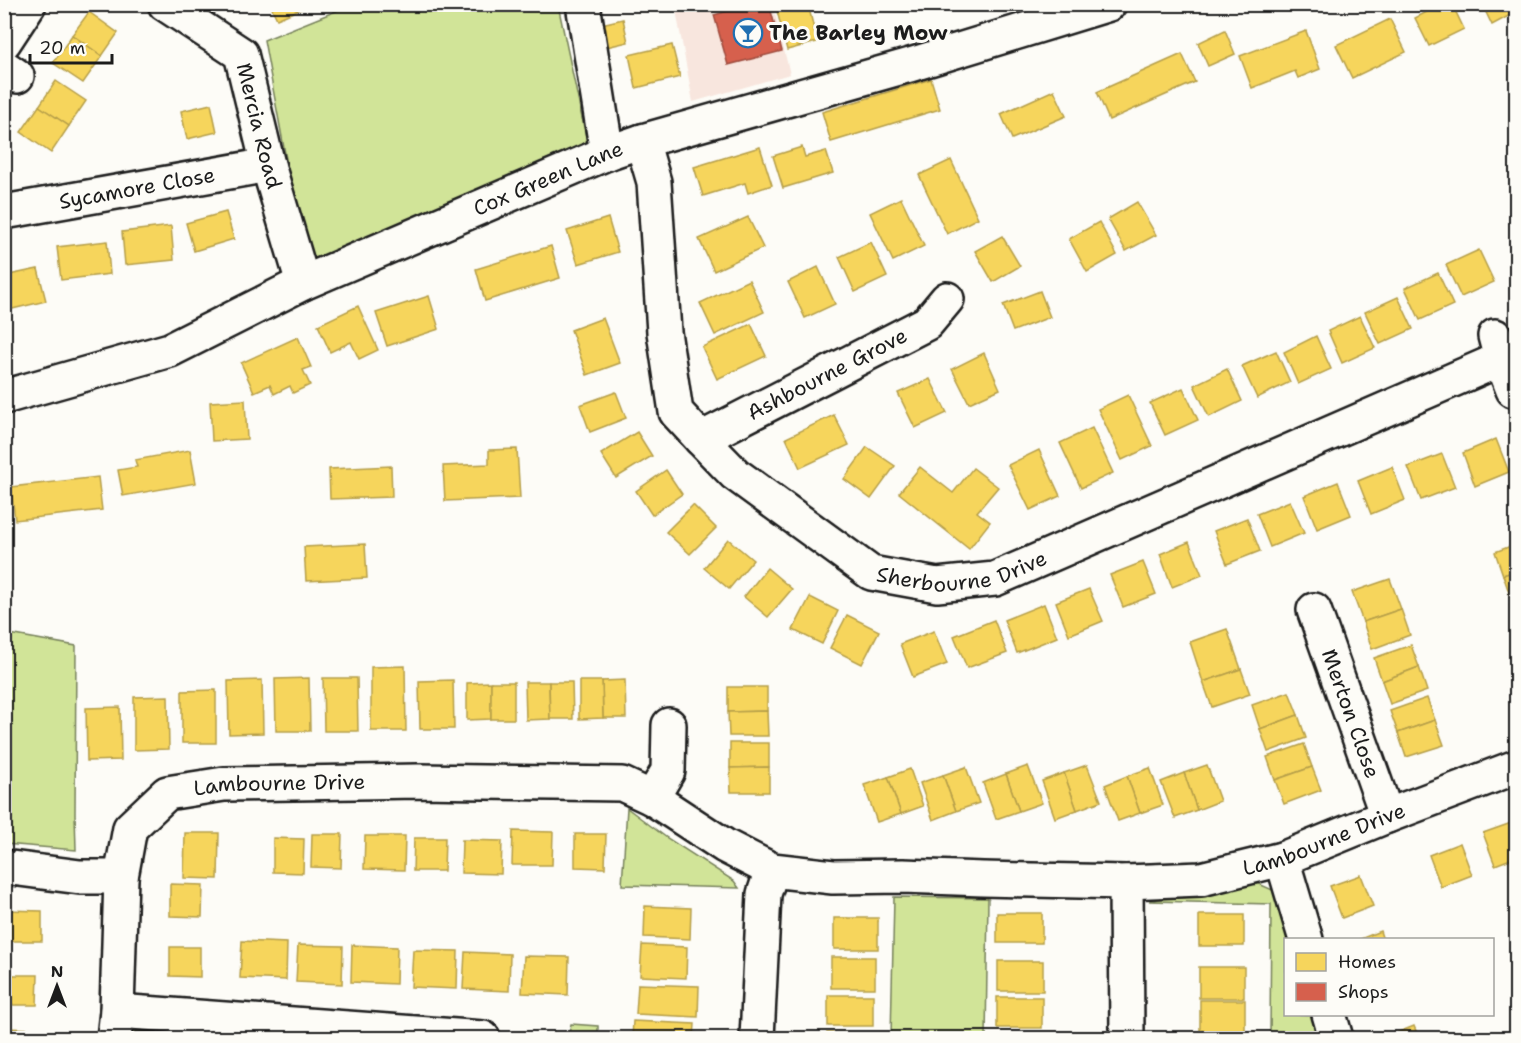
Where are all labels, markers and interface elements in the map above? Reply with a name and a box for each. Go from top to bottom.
bar icon: The Barley Mow [732,17,764,49]
place label: The Barley Mow [769,19,948,47]
scale bar [30,27,112,65]
text: 20 m [39,36,85,60]
street label: Mercia Road [230,60,288,192]
street label: Cox Green Lane [469,135,627,223]
street label: Sycamore Close [57,161,217,216]
street label: Ashbourne Grove [743,321,912,427]
street label: Sherbourne Drive [874,544,1051,599]
street label: Merton Close [1315,645,1387,782]
street label: Lambourne Drive [191,768,366,803]
street label: Lambourne Drive [1240,796,1409,882]
legend [1284,938,1494,1016]
text: Homes [1338,950,1396,974]
north arrow [27,956,87,1016]
text: N [51,961,63,982]
text: Shops [1338,980,1389,1004]

